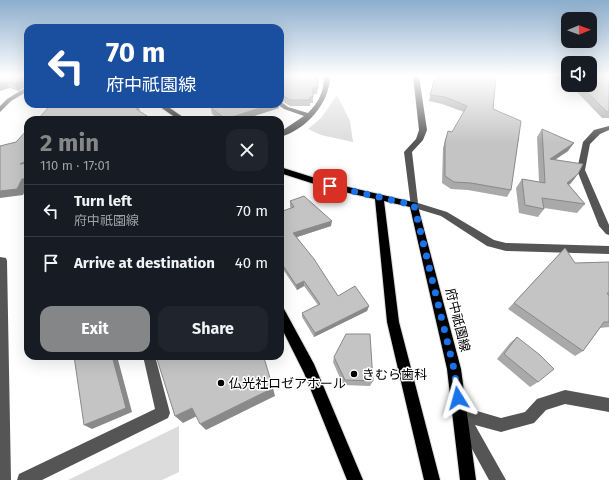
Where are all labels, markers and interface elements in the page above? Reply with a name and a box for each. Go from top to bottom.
north arrow [561,12,597,48]
map controls [561,12,597,92]
text: 70 m [106,36,165,69]
icon: left [40,40,92,92]
button: sound [561,56,597,92]
text: 府中祇園線 [106,74,196,96]
text: 2 min [40,129,99,157]
button: close [226,129,268,171]
text: 110 m · 17:01 [40,158,110,173]
pin [313,169,347,203]
icon: arrive [319,175,341,197]
text: Turn left [74,192,132,210]
icon: left [40,200,62,222]
text: 70 m [236,202,268,220]
text: 府中祇園線 [74,213,139,228]
icon: arrive [40,252,62,274]
text: Arrive at destination [74,254,215,272]
text: 40 m [235,254,268,272]
street label: 府中祇園線 [443,287,473,353]
button: Exit [40,306,150,352]
button: Share [158,306,268,352]
place label: きむら歯科 [362,367,427,382]
marker: きむら歯科 [349,369,359,379]
place label: 仏光社ロゼアホール [229,376,346,391]
position arrow [437,377,479,419]
marker: 仏光社ロゼアホール [216,378,226,388]

